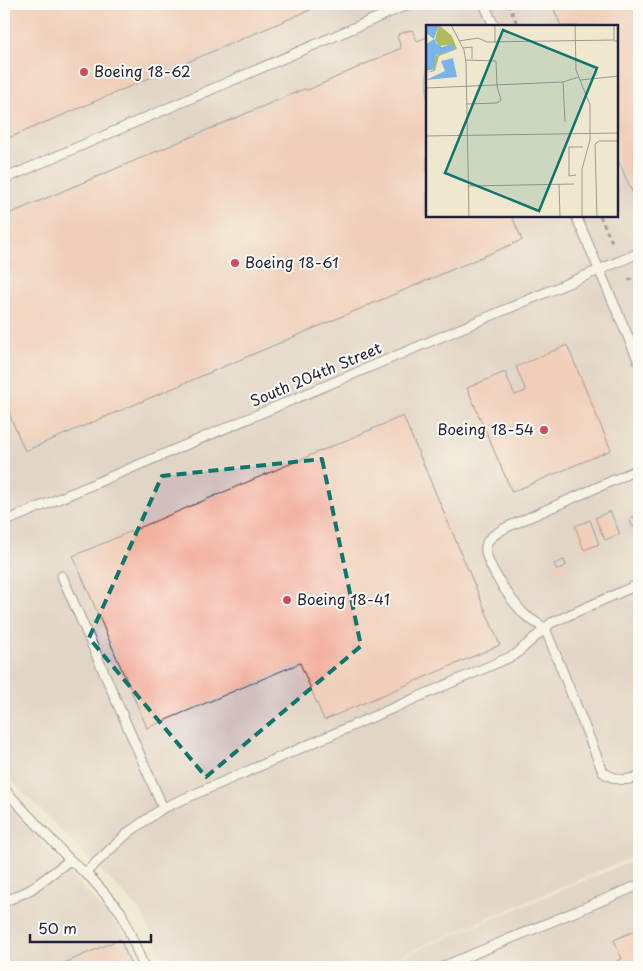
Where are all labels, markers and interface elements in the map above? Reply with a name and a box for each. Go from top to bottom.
inset map [426,25,618,218]
place label: Boeing 18-62 [94,59,191,82]
marker: Boeing 18-62 [78,66,90,78]
place label: Boeing 18-61 [245,250,339,273]
marker: Boeing 18-61 [229,257,241,269]
street label: South 204th Street [246,336,385,412]
place label: Boeing 18-54 [437,417,534,440]
marker: Boeing 18-54 [538,424,550,436]
place label: Boeing 18-41 [297,587,390,610]
marker: Boeing 18-41 [281,594,293,606]
scale bar [30,911,151,943]
text: 50 m [38,916,77,939]

